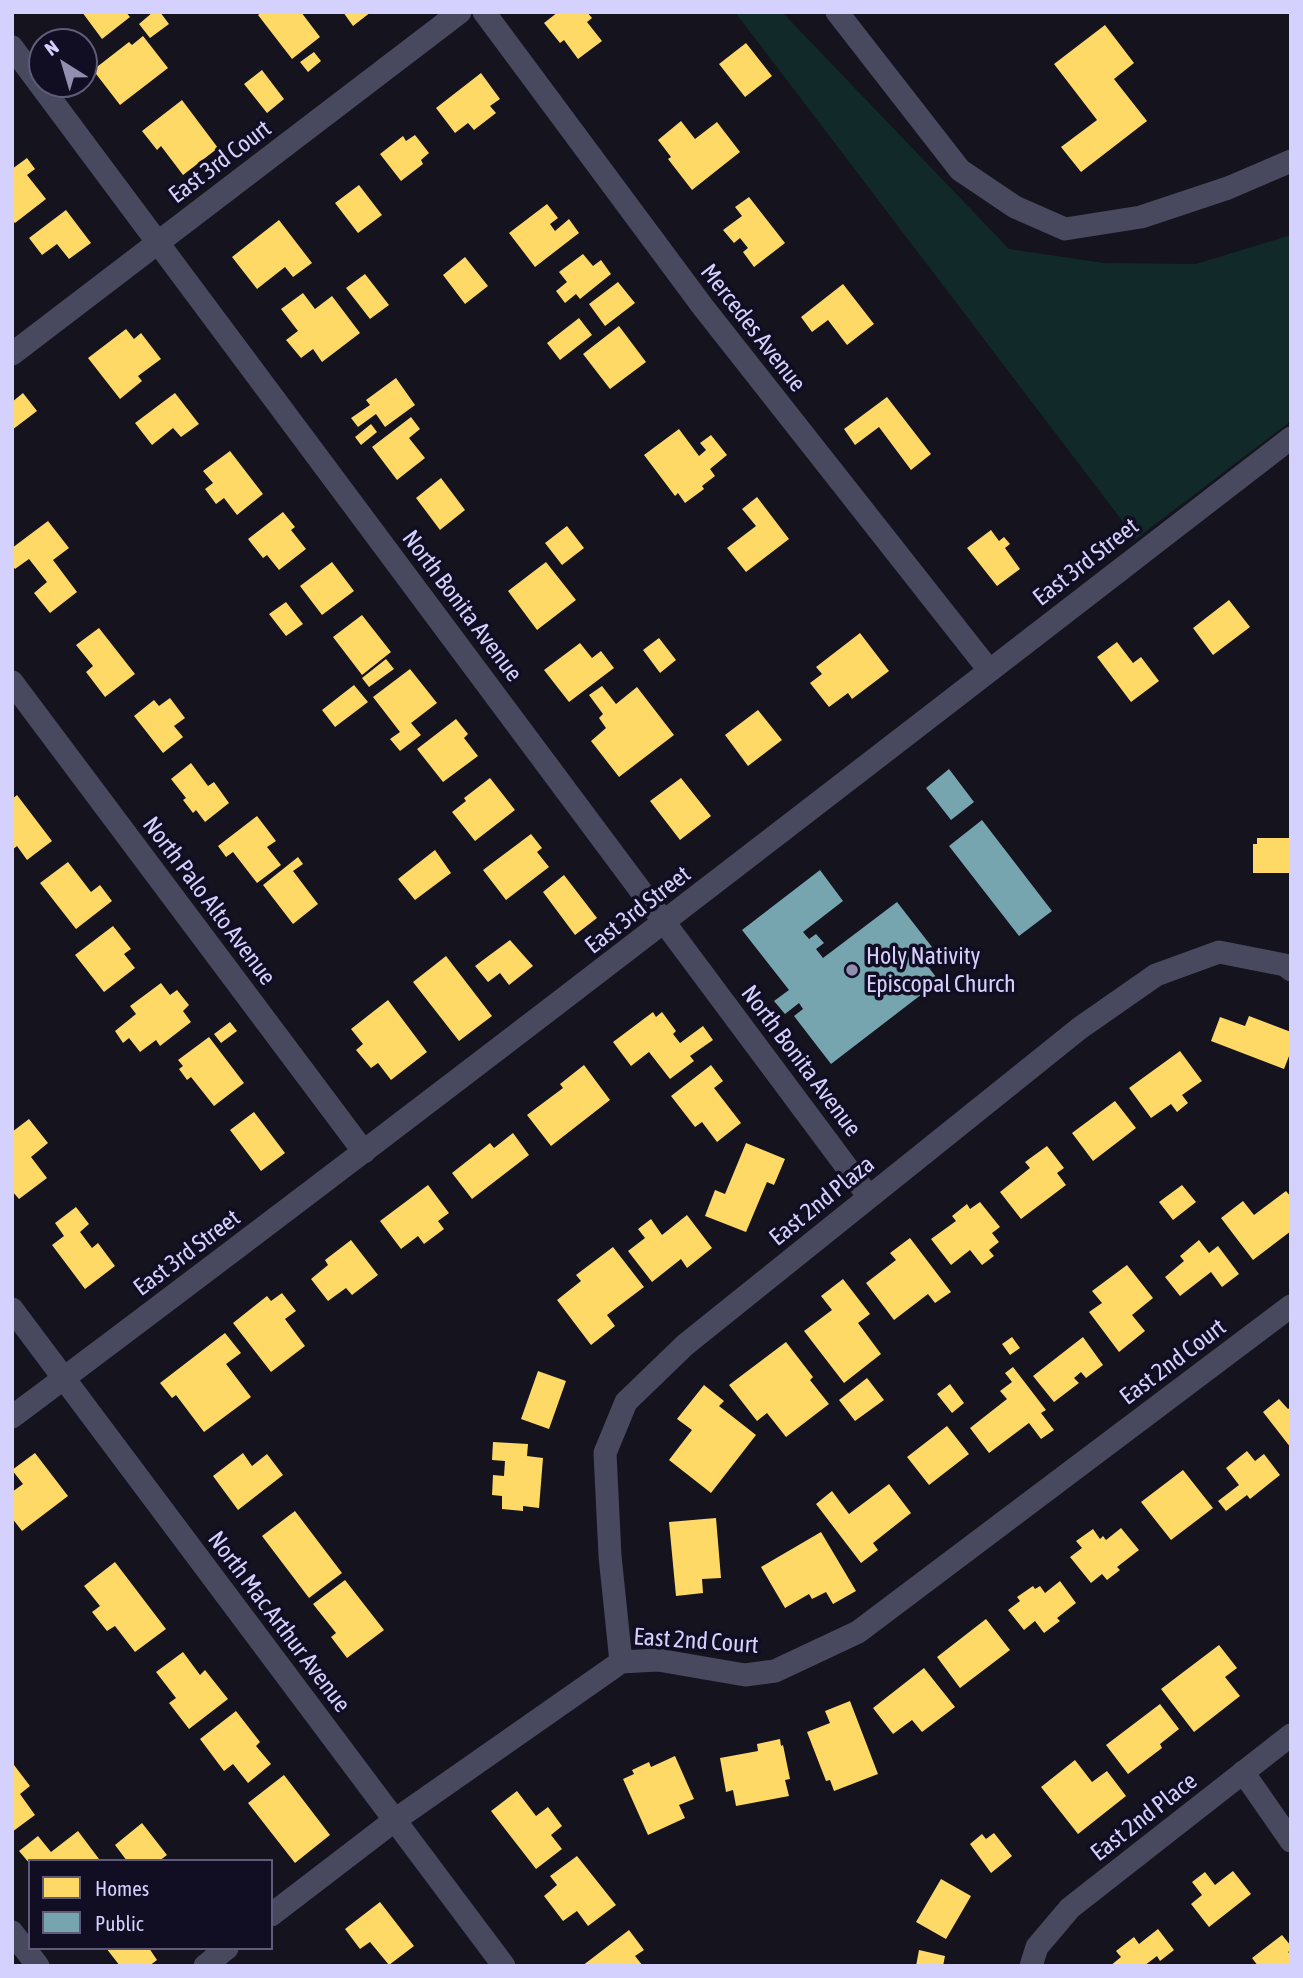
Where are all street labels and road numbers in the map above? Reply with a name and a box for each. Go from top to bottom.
street label: East 3rd Court [163,114,277,210]
street label: Mercedes Avenue [694,258,812,398]
street label: East 3rd Street [1028,512,1144,612]
street label: North Bonita Avenue [396,525,528,687]
street label: North Palo Alto Avenue [136,811,282,991]
street label: East 3rd Street [580,860,696,960]
street label: North Bonita Avenue [735,980,867,1142]
street label: East 2nd Plaza [764,1150,880,1252]
street label: East 3rd Street [128,1204,246,1302]
street label: East 2nd Court [1114,1313,1232,1411]
street label: North Mac Arthur Avenue [202,1526,356,1718]
street label: East 2nd Court [633,1622,759,1660]
street label: East 2nd Place [1085,1767,1203,1867]

